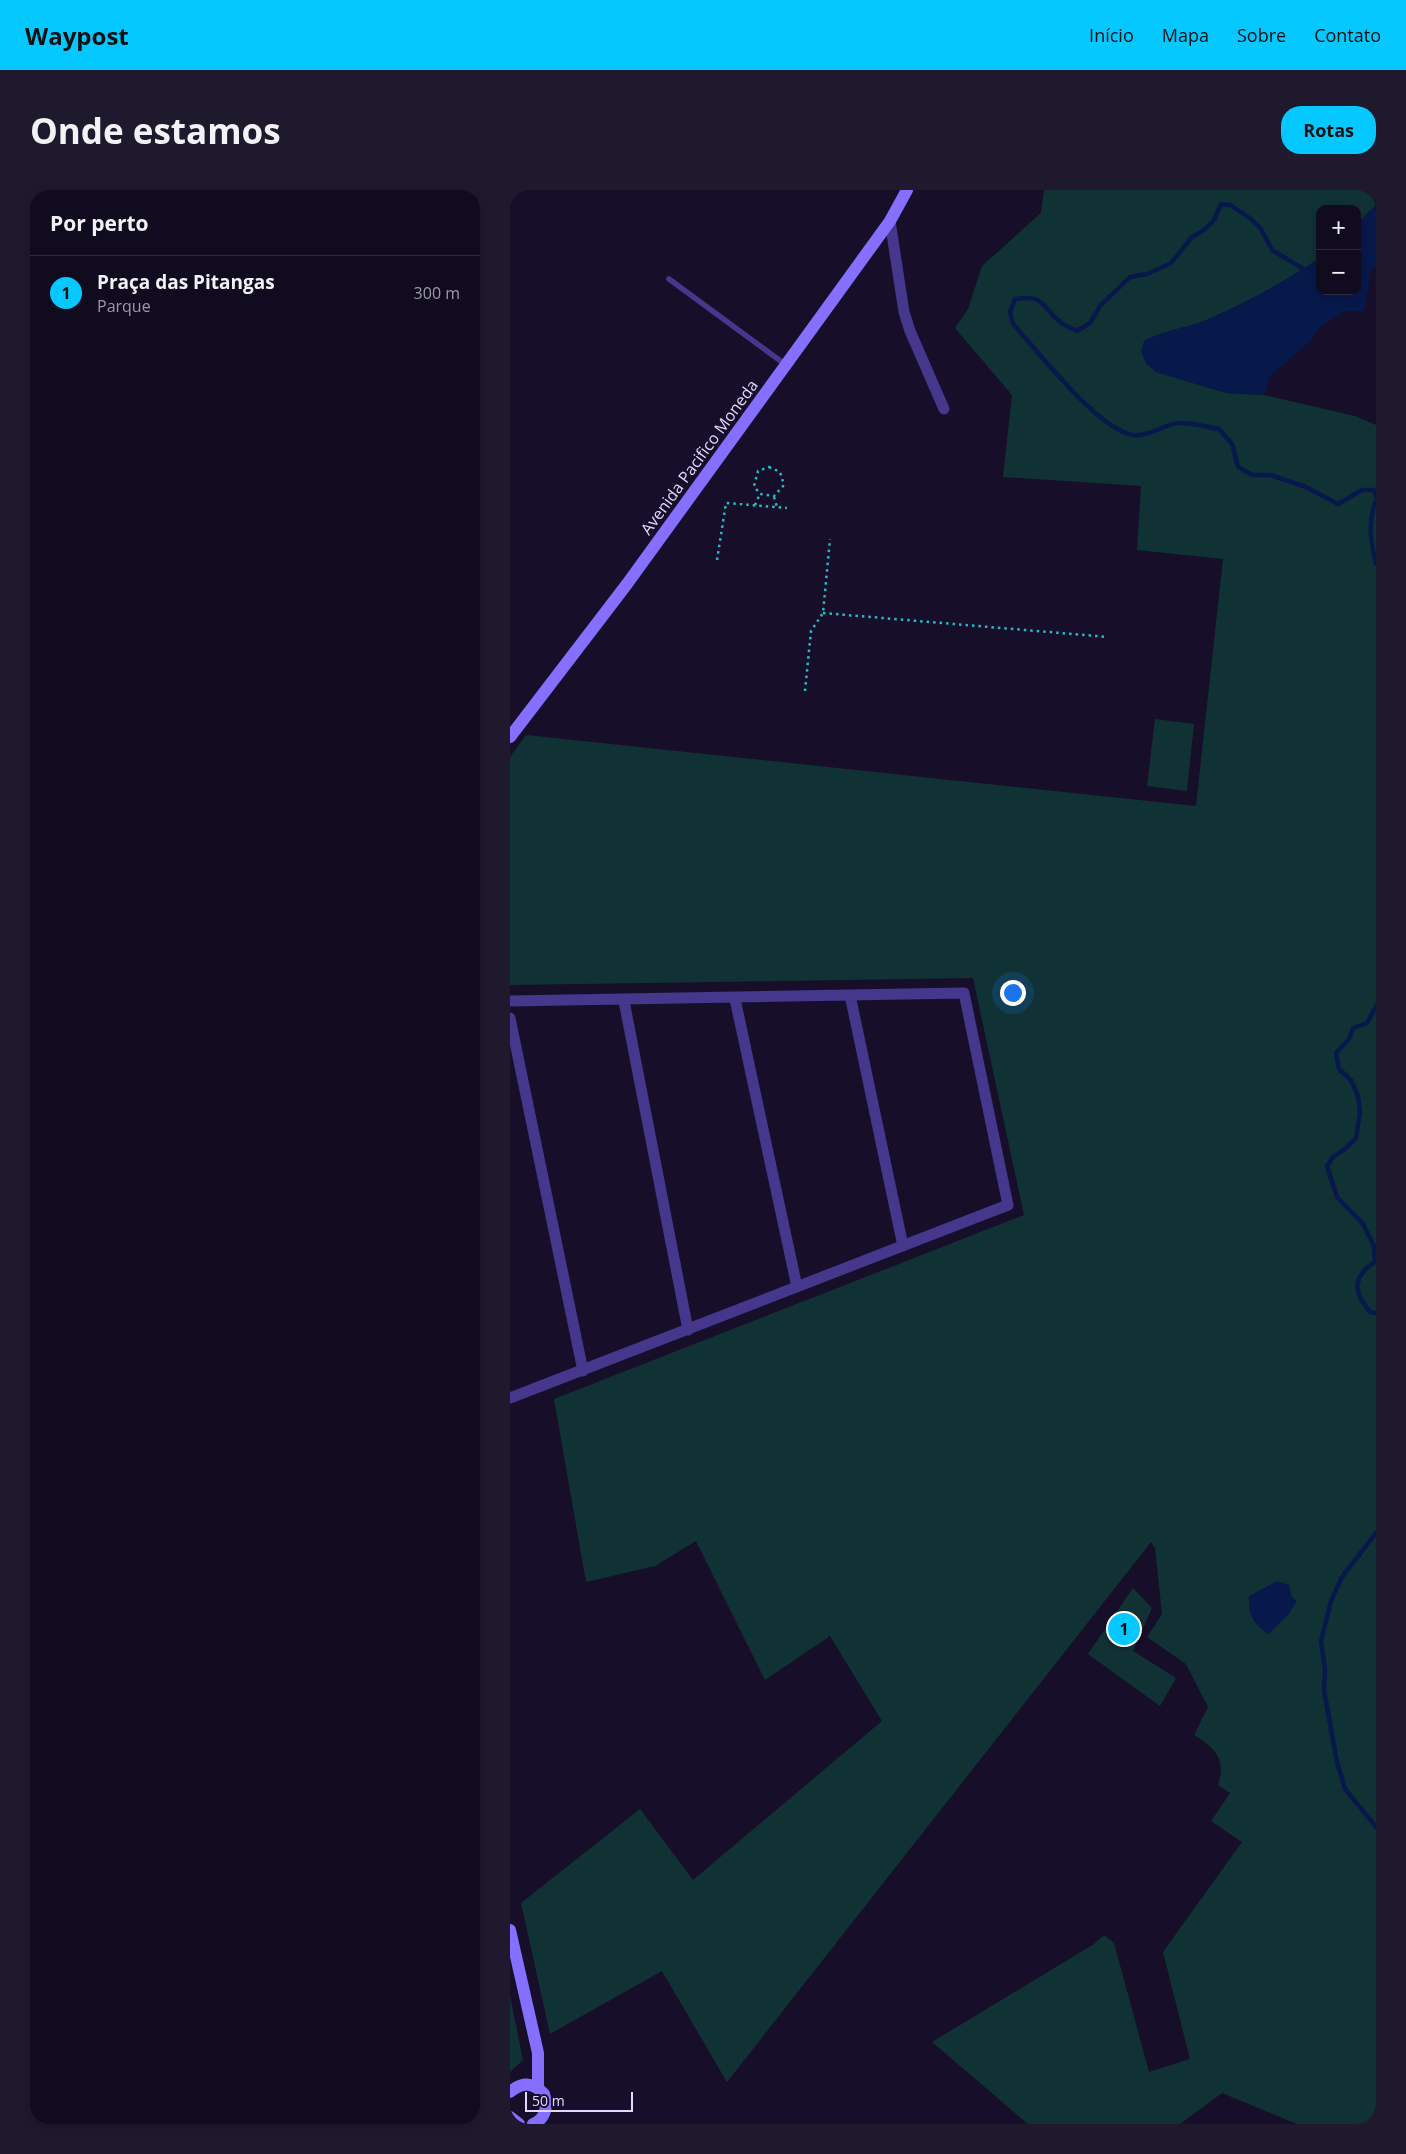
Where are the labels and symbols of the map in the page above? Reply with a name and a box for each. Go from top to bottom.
street label: Avenida Pacifico Moneda [635,375,763,539]
your location [1000,980,1026,1006]
pin: 1 [1108,1610,1140,1648]
scale bar [525,2089,632,2112]

